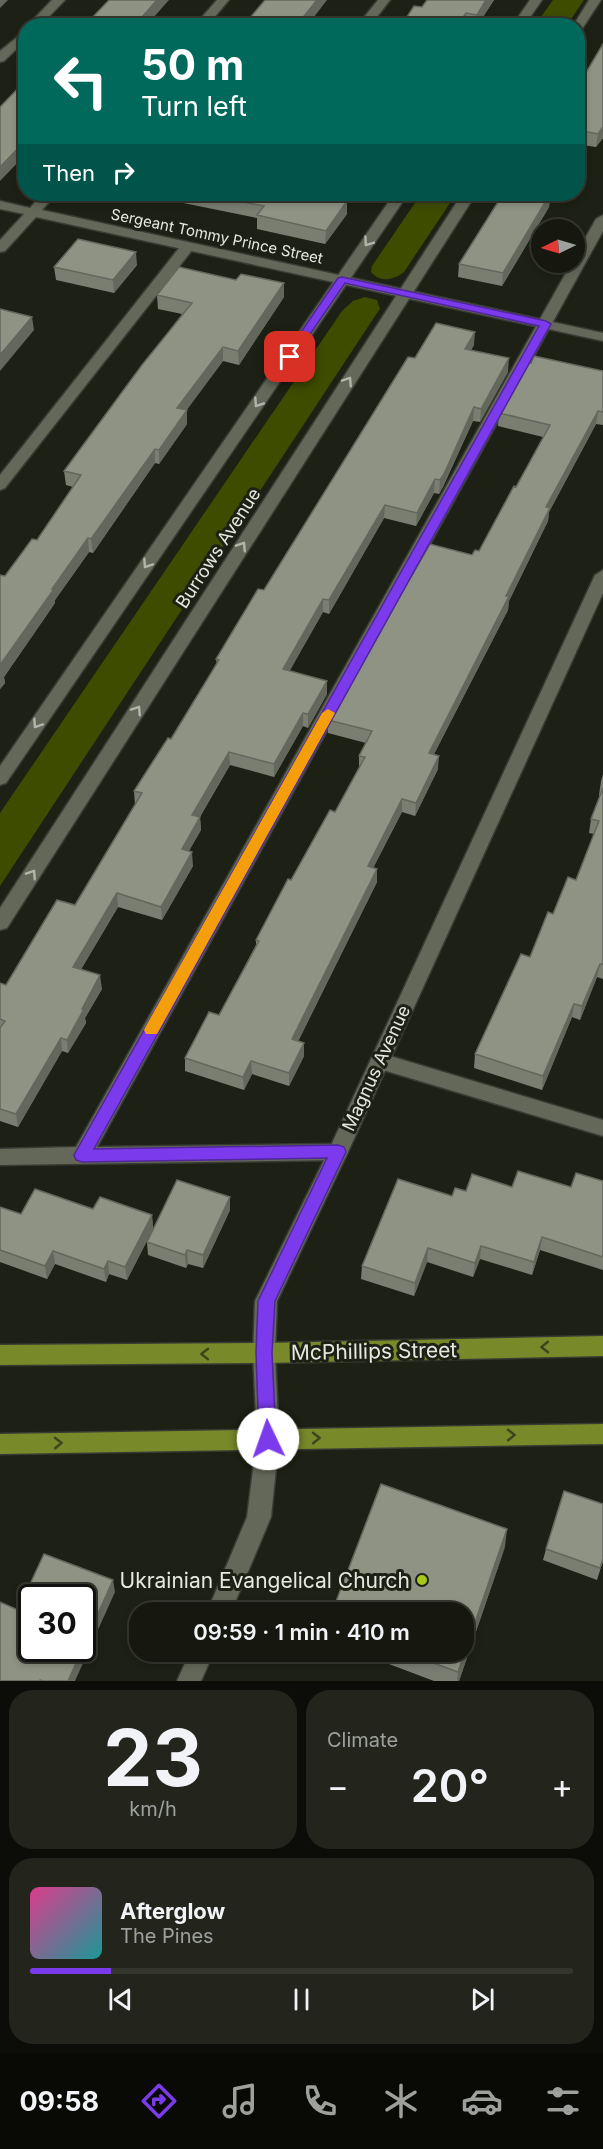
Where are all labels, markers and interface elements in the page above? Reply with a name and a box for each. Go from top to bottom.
text: 50 m [141,39,244,90]
icon: left [42,42,120,120]
text: Turn left [141,90,247,123]
icon: right [107,156,140,189]
text: Then [42,160,95,186]
street label: Sergeant Tommy Prince Street [109,204,325,268]
north arrow [531,219,585,273]
map controls [531,219,585,273]
one-way arrow [364,235,375,246]
pin [264,331,315,382]
icon: arrive [273,340,306,373]
one-way arrow [340,377,351,388]
one-way arrow [254,396,265,407]
street label: Burrows Avenue [171,484,265,612]
one-way arrow [235,541,246,552]
one-way arrow [144,557,155,568]
one-way arrow [130,705,141,716]
one-way arrow [33,718,44,729]
one-way arrow [24,870,36,880]
street label: Magnus Avenue [338,1002,414,1134]
street label: McPhillips Street [291,1337,457,1365]
one-way arrow [540,1341,549,1353]
one-way arrow [201,1348,210,1360]
position arrow [236,1407,300,1471]
one-way arrow [507,1429,516,1442]
one-way arrow [312,1432,321,1444]
one-way arrow [54,1437,63,1449]
place label: Ukrainian Evangelical Church [120,1568,410,1593]
marker: Ukrainian Evangelical Church [415,1573,429,1587]
speed limit sign: 30 [18,1584,96,1662]
text: 09:59 · 1 min · 410 m [193,1619,410,1645]
text: 23 [103,1710,203,1805]
text: Climate [327,1728,398,1752]
text: 20° [411,1758,489,1813]
text: − [327,1766,349,1806]
text: + [551,1766,573,1806]
text: km/h [129,1797,177,1821]
text: Afterglow [120,1898,225,1924]
text: The Pines [120,1924,214,1948]
icon: previous [104,1983,137,2016]
icon: pause [285,1983,318,2016]
icon: next [466,1983,499,2016]
icon: directions [138,2080,180,2122]
icon: music [219,2080,261,2122]
icon: phone [299,2080,341,2122]
icon: climate [380,2080,422,2122]
icon: car [461,2080,503,2122]
icon: filters [542,2080,584,2122]
text: 09:58 [19,2085,99,2118]

